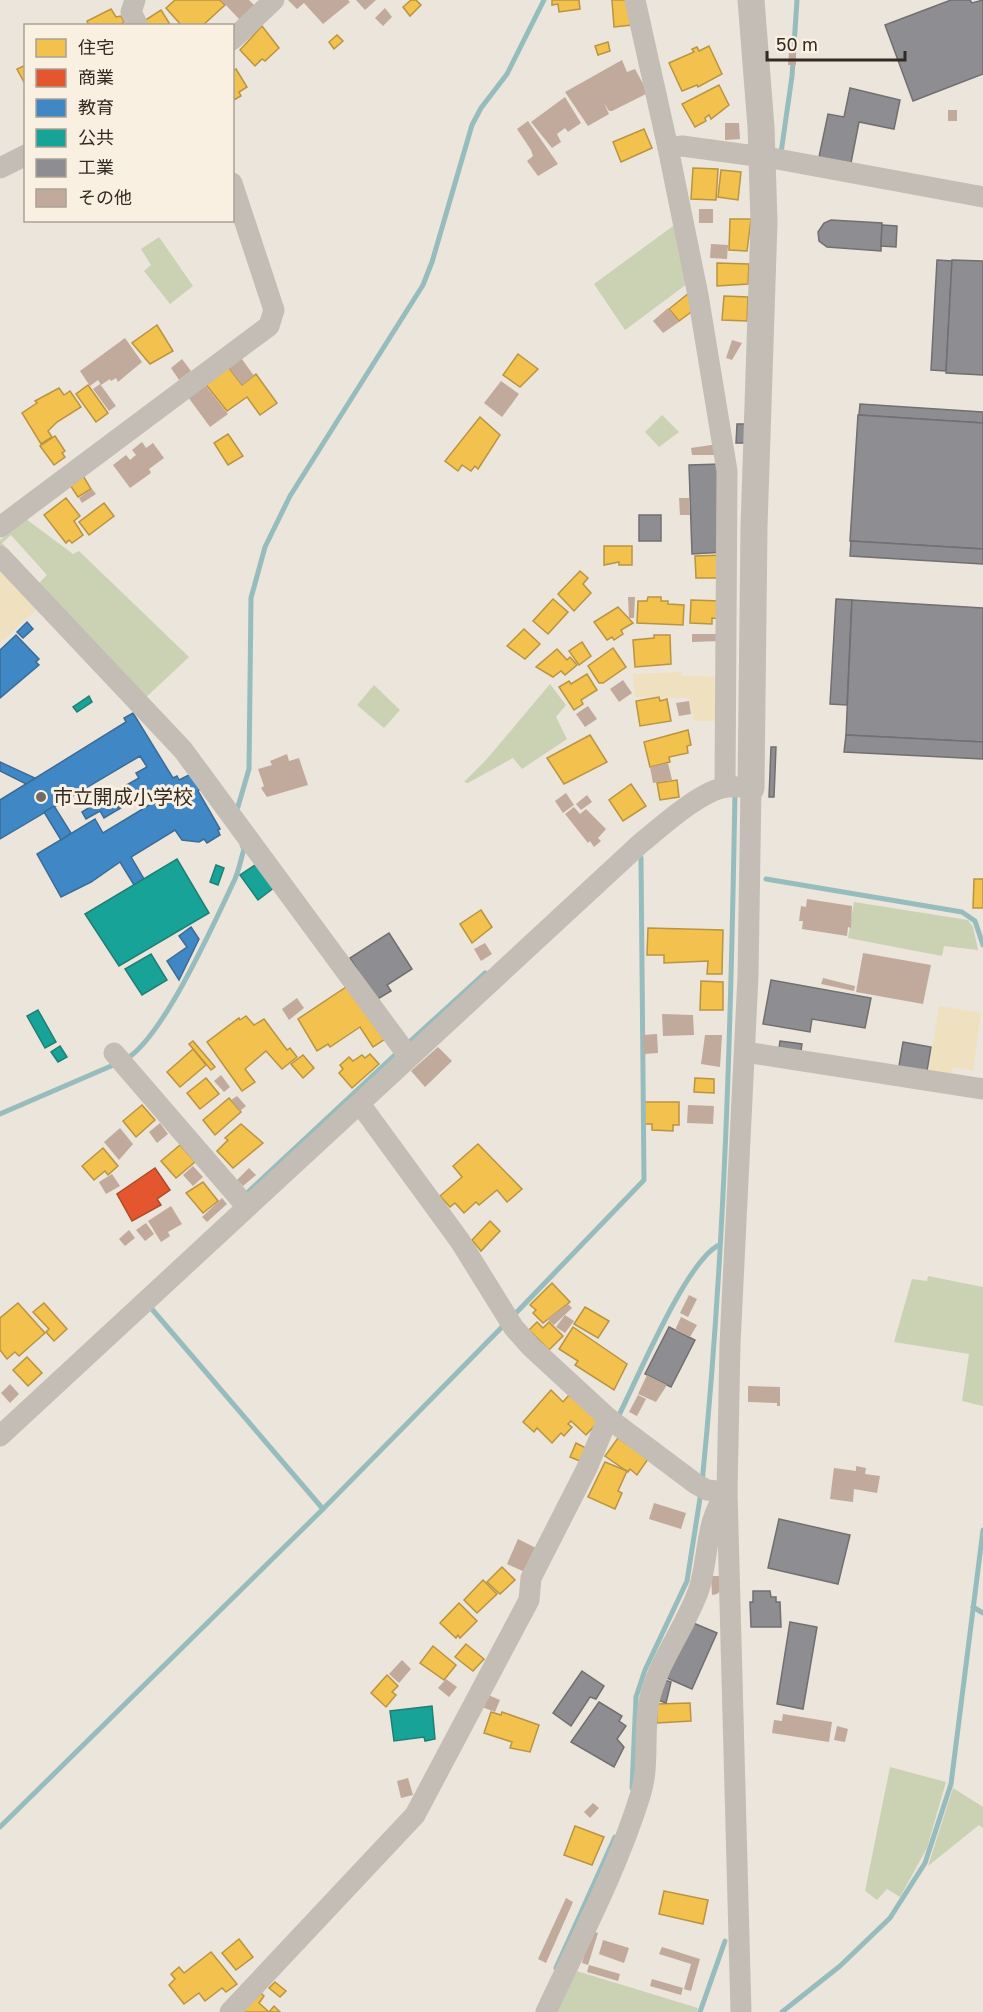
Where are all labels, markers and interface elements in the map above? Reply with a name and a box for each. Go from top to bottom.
legend [24,24,234,222]
scale bar [767,24,905,62]
text: 50 m [776,33,818,55]
text: 住宅 [78,36,114,58]
text: 商業 [78,66,114,88]
text: 教育 [78,96,114,118]
text: 公共 [78,126,114,148]
text: 工業 [78,156,114,178]
text: その他 [78,186,132,208]
place label: 市立開成小学校 [53,784,193,808]
marker: 市立開成小学校 [34,790,48,804]

